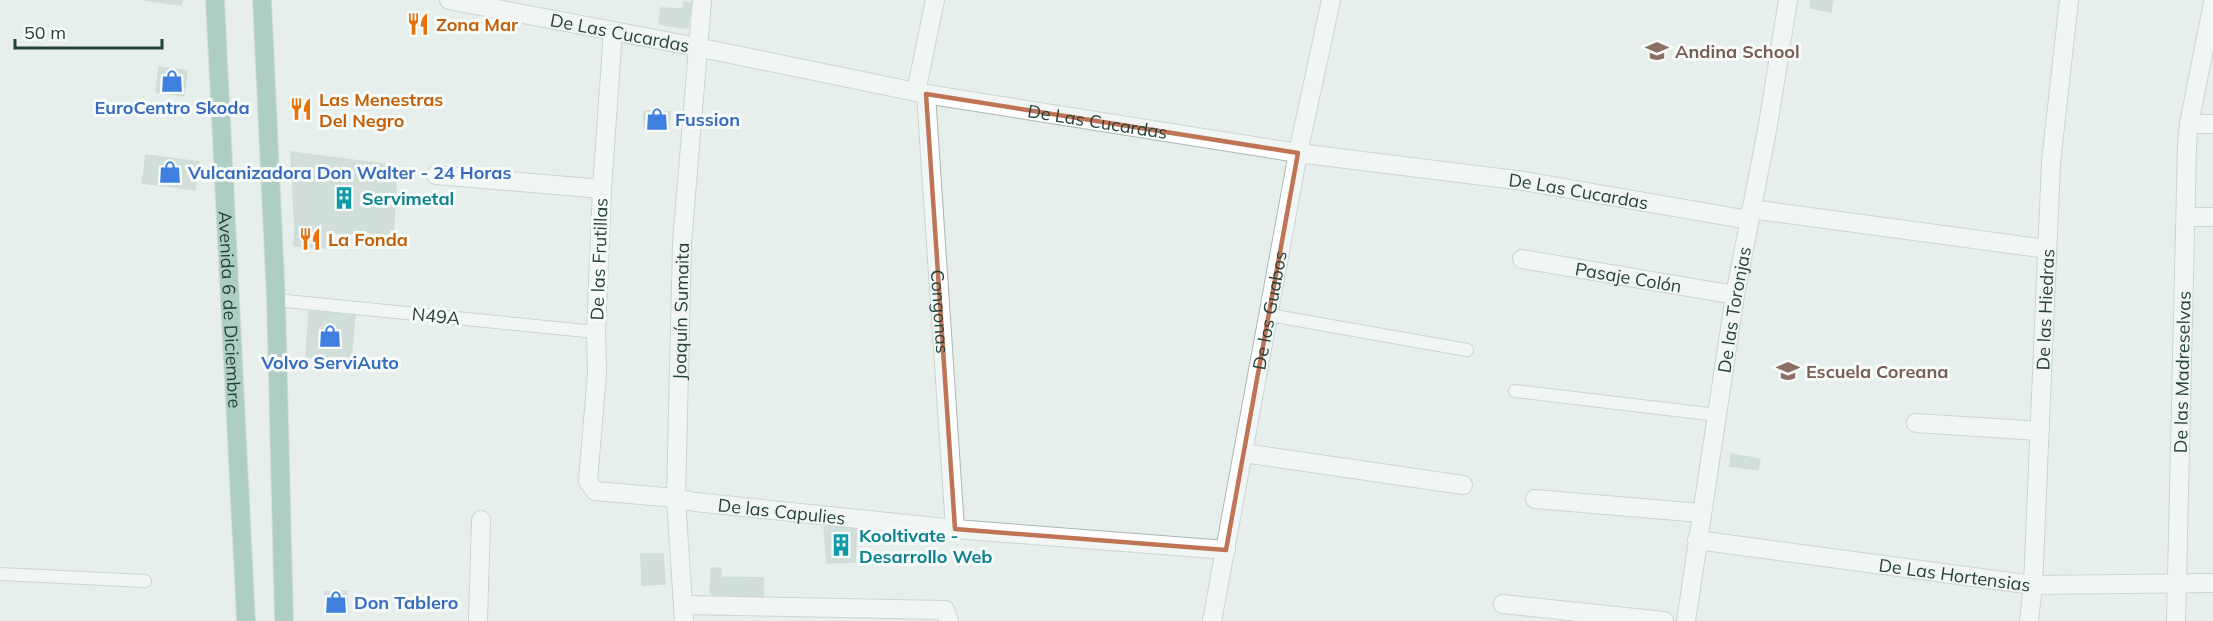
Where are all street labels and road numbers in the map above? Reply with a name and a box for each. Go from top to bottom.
street label: De Las Cucardas [548,8,692,57]
street label: De Las Cucardas [1026,99,1169,144]
street label: De Las Cucardas [1507,168,1650,214]
street label: De las Frutillas [585,197,613,321]
street label: Avenida 6 de Diciembre [214,210,247,409]
street label: Joaquín Sumaita [667,242,694,380]
street label: De las Toronjas [1712,244,1756,374]
street label: De las Hiedras [2031,248,2059,371]
street label: De los Guabos [1247,249,1291,372]
street label: Pasaje Colón [1573,257,1684,297]
street label: Congonas [926,269,955,354]
street label: De las Madreselvas [2168,291,2195,453]
street label: N49A [411,302,461,330]
street label: De las Capulies [717,493,847,529]
street label: De Las Hortensias [1877,553,2032,596]

